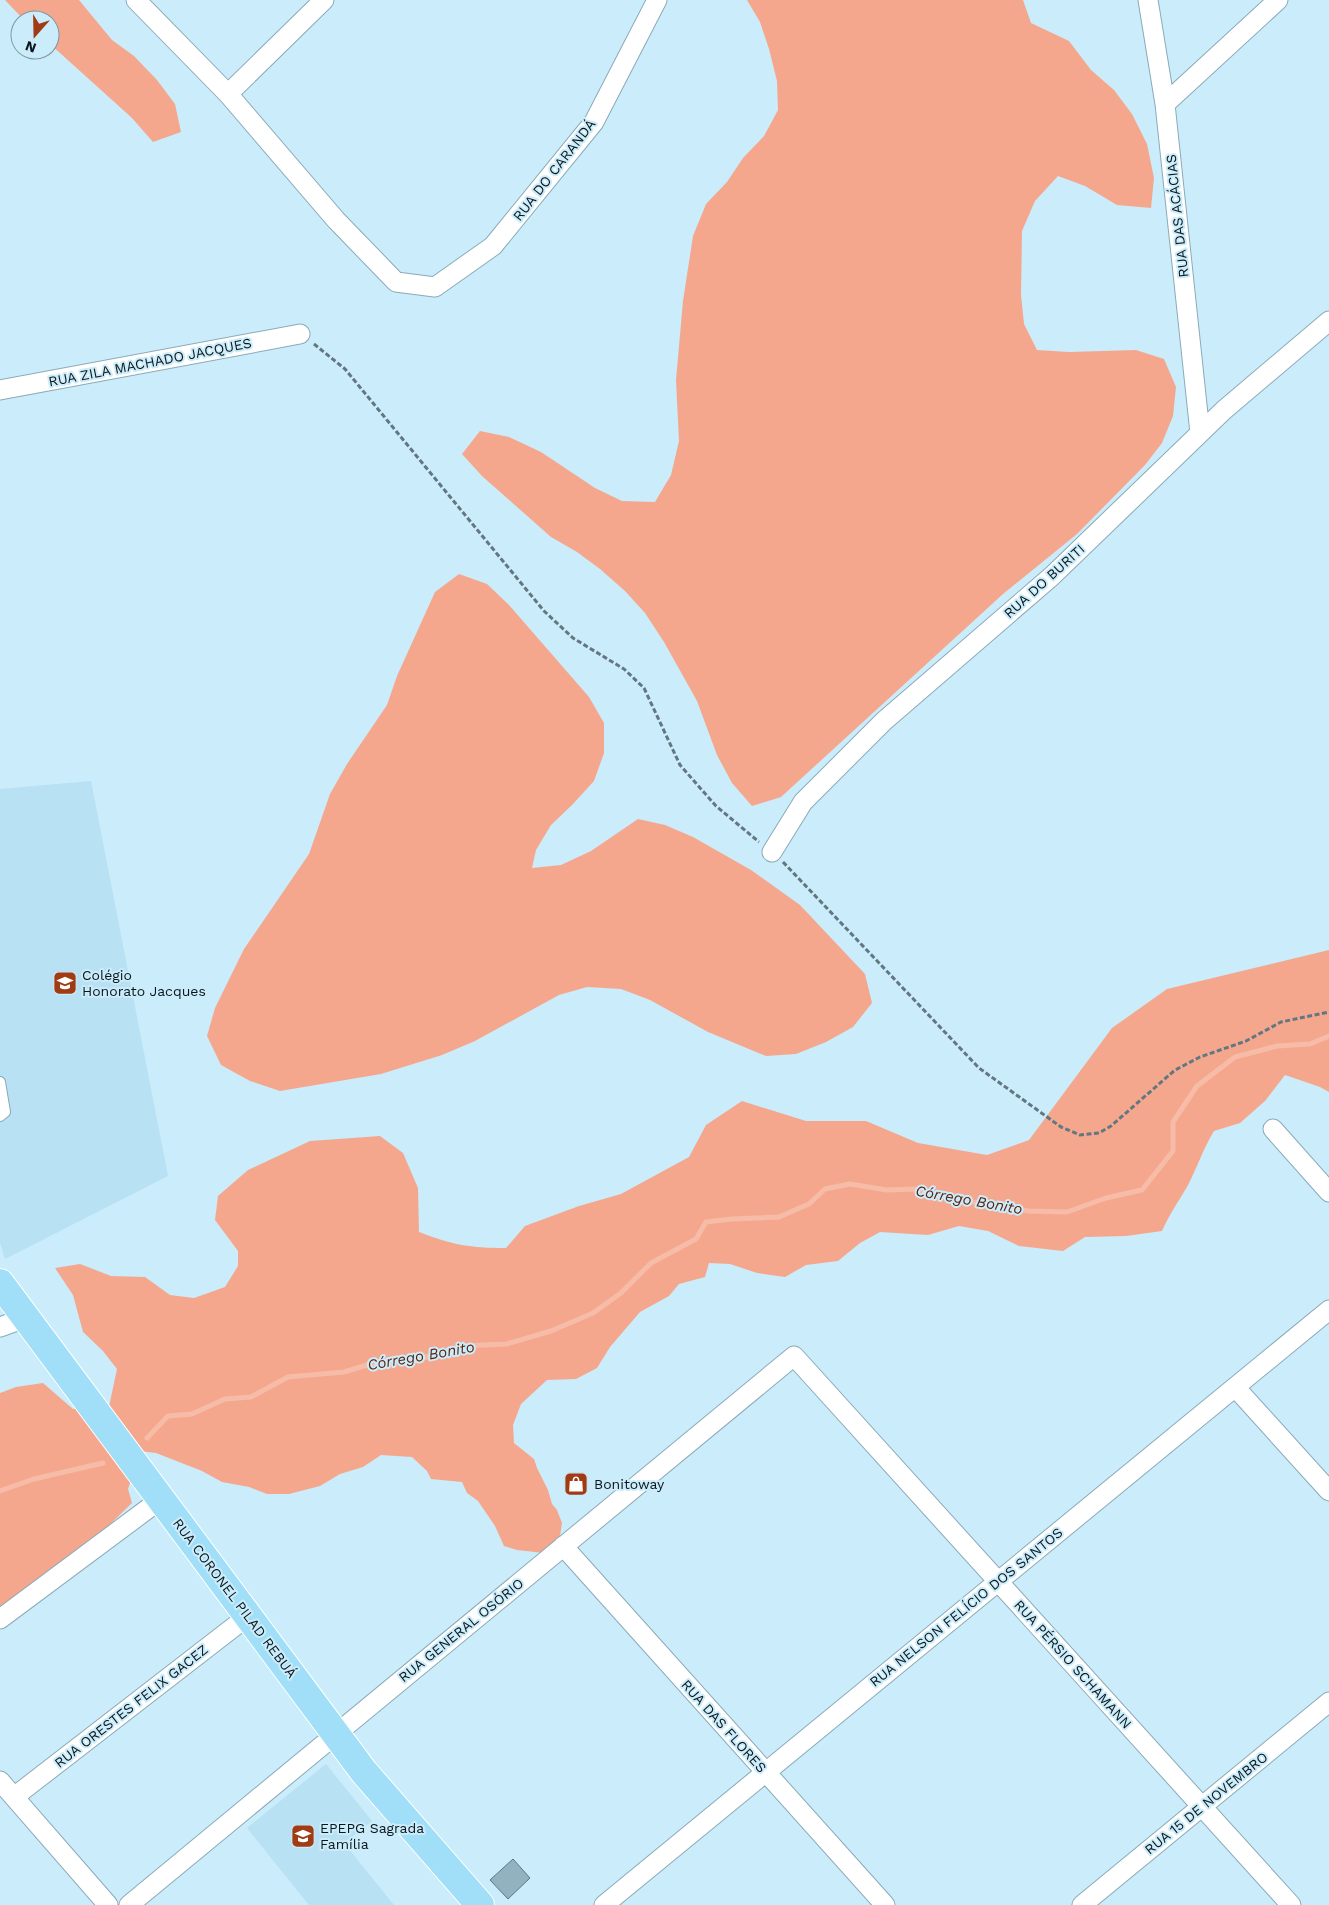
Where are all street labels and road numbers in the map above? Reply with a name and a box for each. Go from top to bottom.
street label: RUA DO CARANDÁ [509,116,599,224]
street label: RUA DAS ACÁCIAS [1163,154,1191,278]
street label: RUA ZILA MACHADO JACQUES [47,334,253,390]
street label: RUA DO BURITI [1000,541,1088,621]
street label: RUA CORONEL PILAD REBUÁ [170,1515,300,1681]
street label: RUA NELSON FELÍCIO DOS SANTOS [866,1524,1066,1690]
street label: RUA GENERAL OSÓRIO [395,1575,527,1685]
street label: RUA PÉRSIO SCHAMANN [1011,1596,1135,1732]
street label: RUA ORESTES FELIX GACEZ [51,1641,211,1771]
street label: RUA DAS FLORES [678,1676,770,1776]
street label: RUA 15 DE NOVEMBRO [1141,1748,1271,1858]

